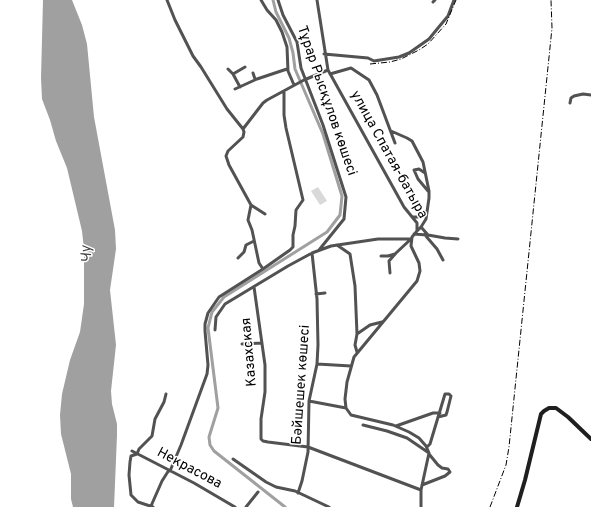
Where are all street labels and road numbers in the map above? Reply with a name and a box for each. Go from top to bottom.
street label: Тұрар Рысқұлов көшесі [292,24,360,178]
street label: улица Спатая-батыра [346,88,430,222]
street label: Казахская [239,317,261,387]
street label: Бәйшешек көшесі [289,325,315,445]
street label: Некрасова [154,445,224,493]

